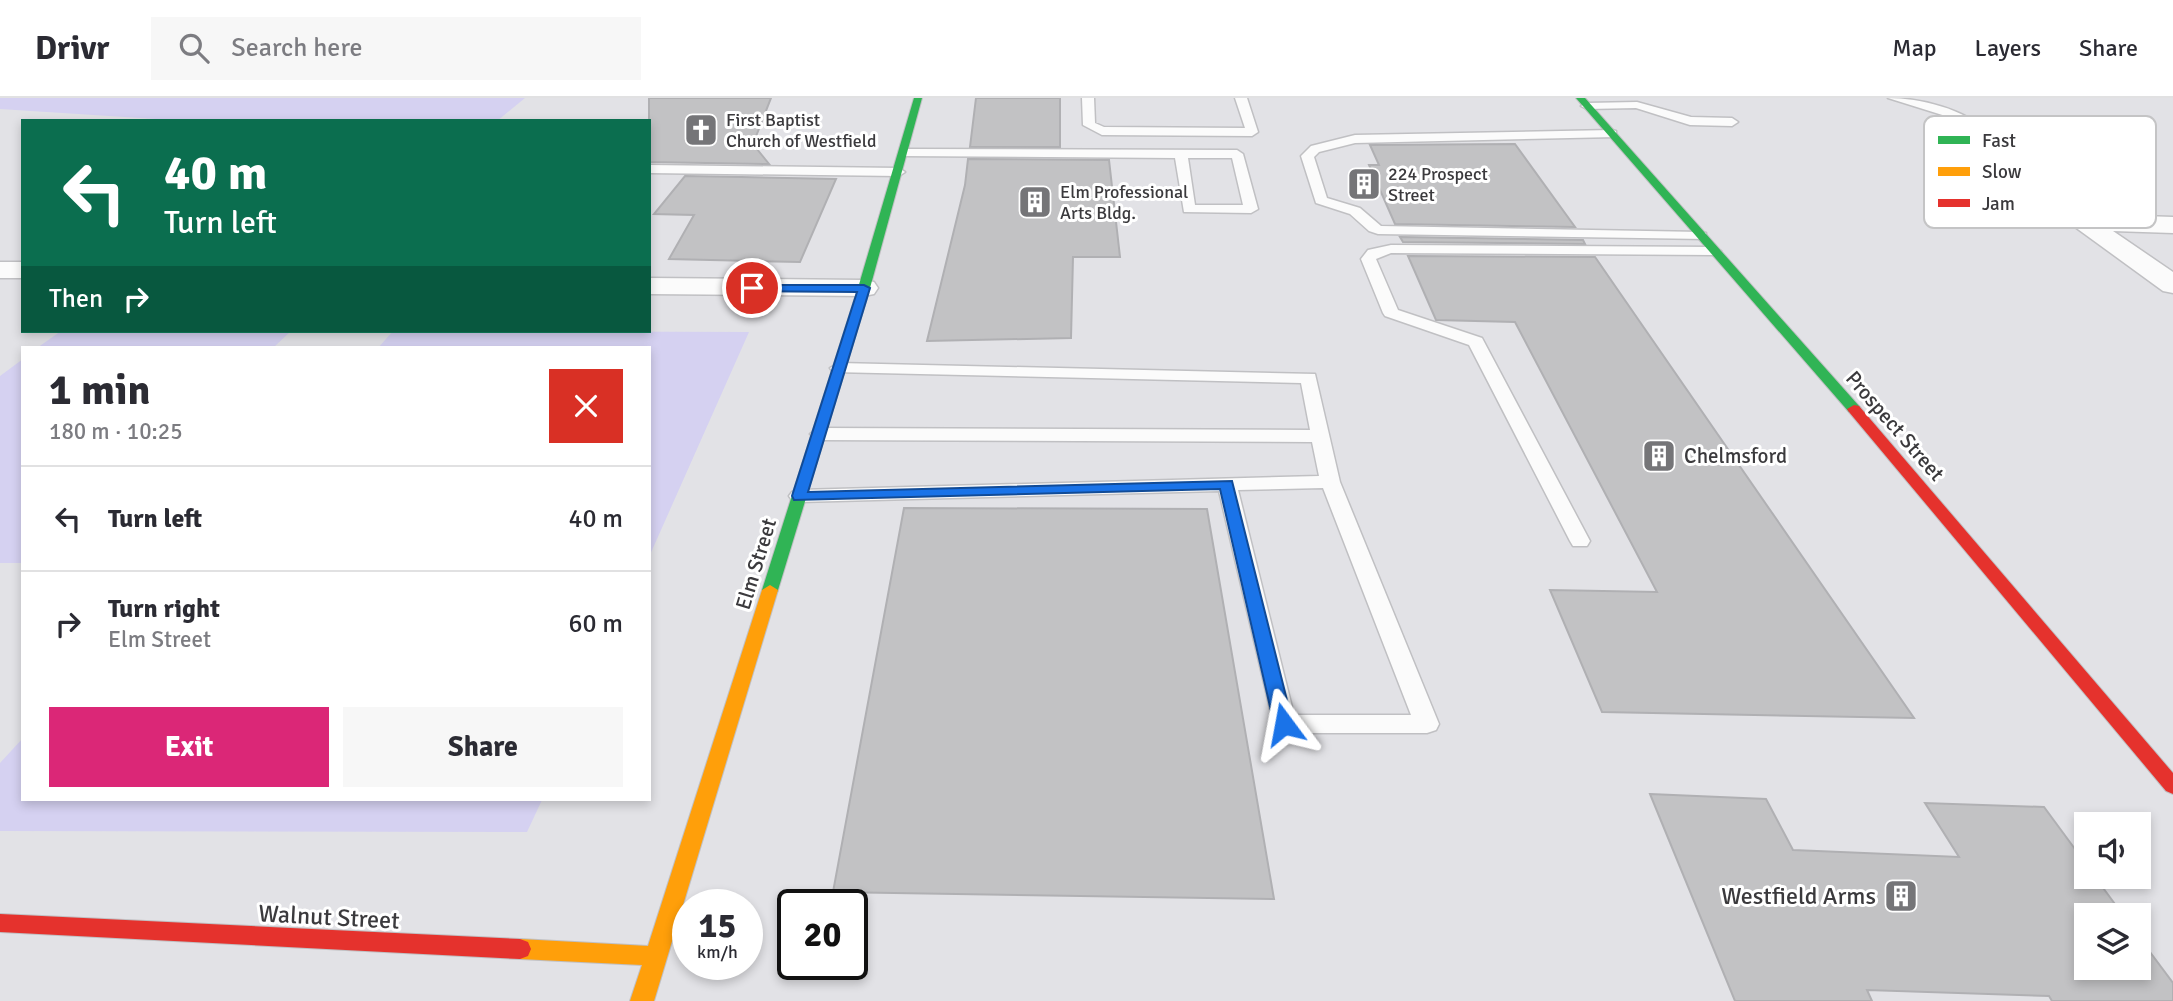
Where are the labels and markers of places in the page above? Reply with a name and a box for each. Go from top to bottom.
place label: First Baptist Church of Westfield [726,109,877,152]
church icon: First Baptist Church of Westfield [682,111,720,149]
place label: 224 Prospect Street [1388,163,1488,206]
building icon: 224 Prospect Street [1345,165,1383,203]
place label: Elm Professional Arts Bldg. [1060,181,1188,224]
building icon: Elm Professional Arts Bldg. [1016,183,1054,221]
pin [722,258,782,318]
building icon: Chelmsford [1640,437,1678,475]
place label: Chelmsford [1684,443,1787,469]
building icon: Westfield Arms [1882,877,1920,915]
place label: Westfield Arms [1721,881,1876,911]

